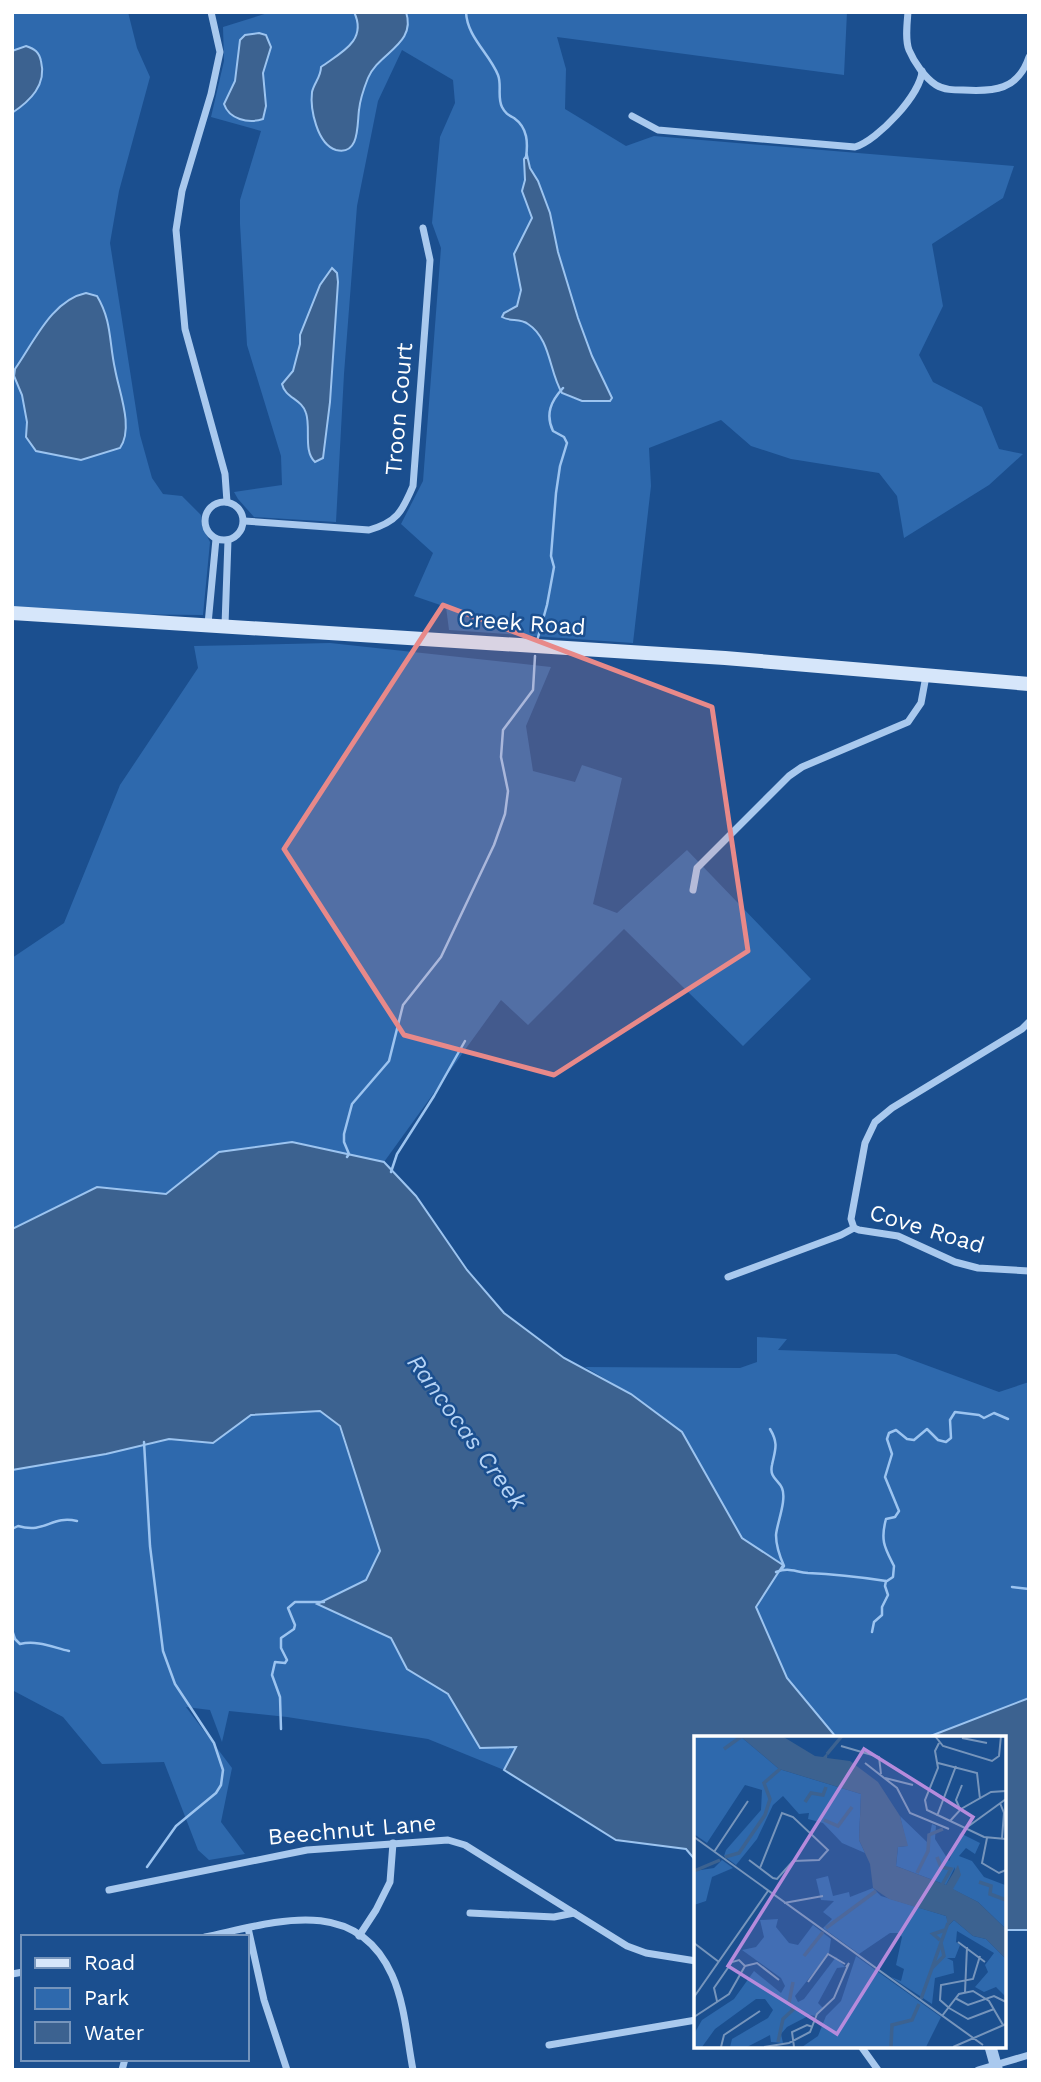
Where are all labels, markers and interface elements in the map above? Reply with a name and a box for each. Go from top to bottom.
street label: Troon Court [380,341,418,476]
street label: Creek Road [457,605,587,641]
street label: Cove Road [866,1199,988,1259]
water label: Rancocas Creek [401,1349,533,1516]
inset map [694,1736,1006,2047]
street label: Beechnut Lane [267,1809,437,1851]
legend [21,1935,248,2061]
text: Road [84,1950,135,1975]
text: Park [84,1985,129,2010]
text: Water [84,2020,145,2045]

